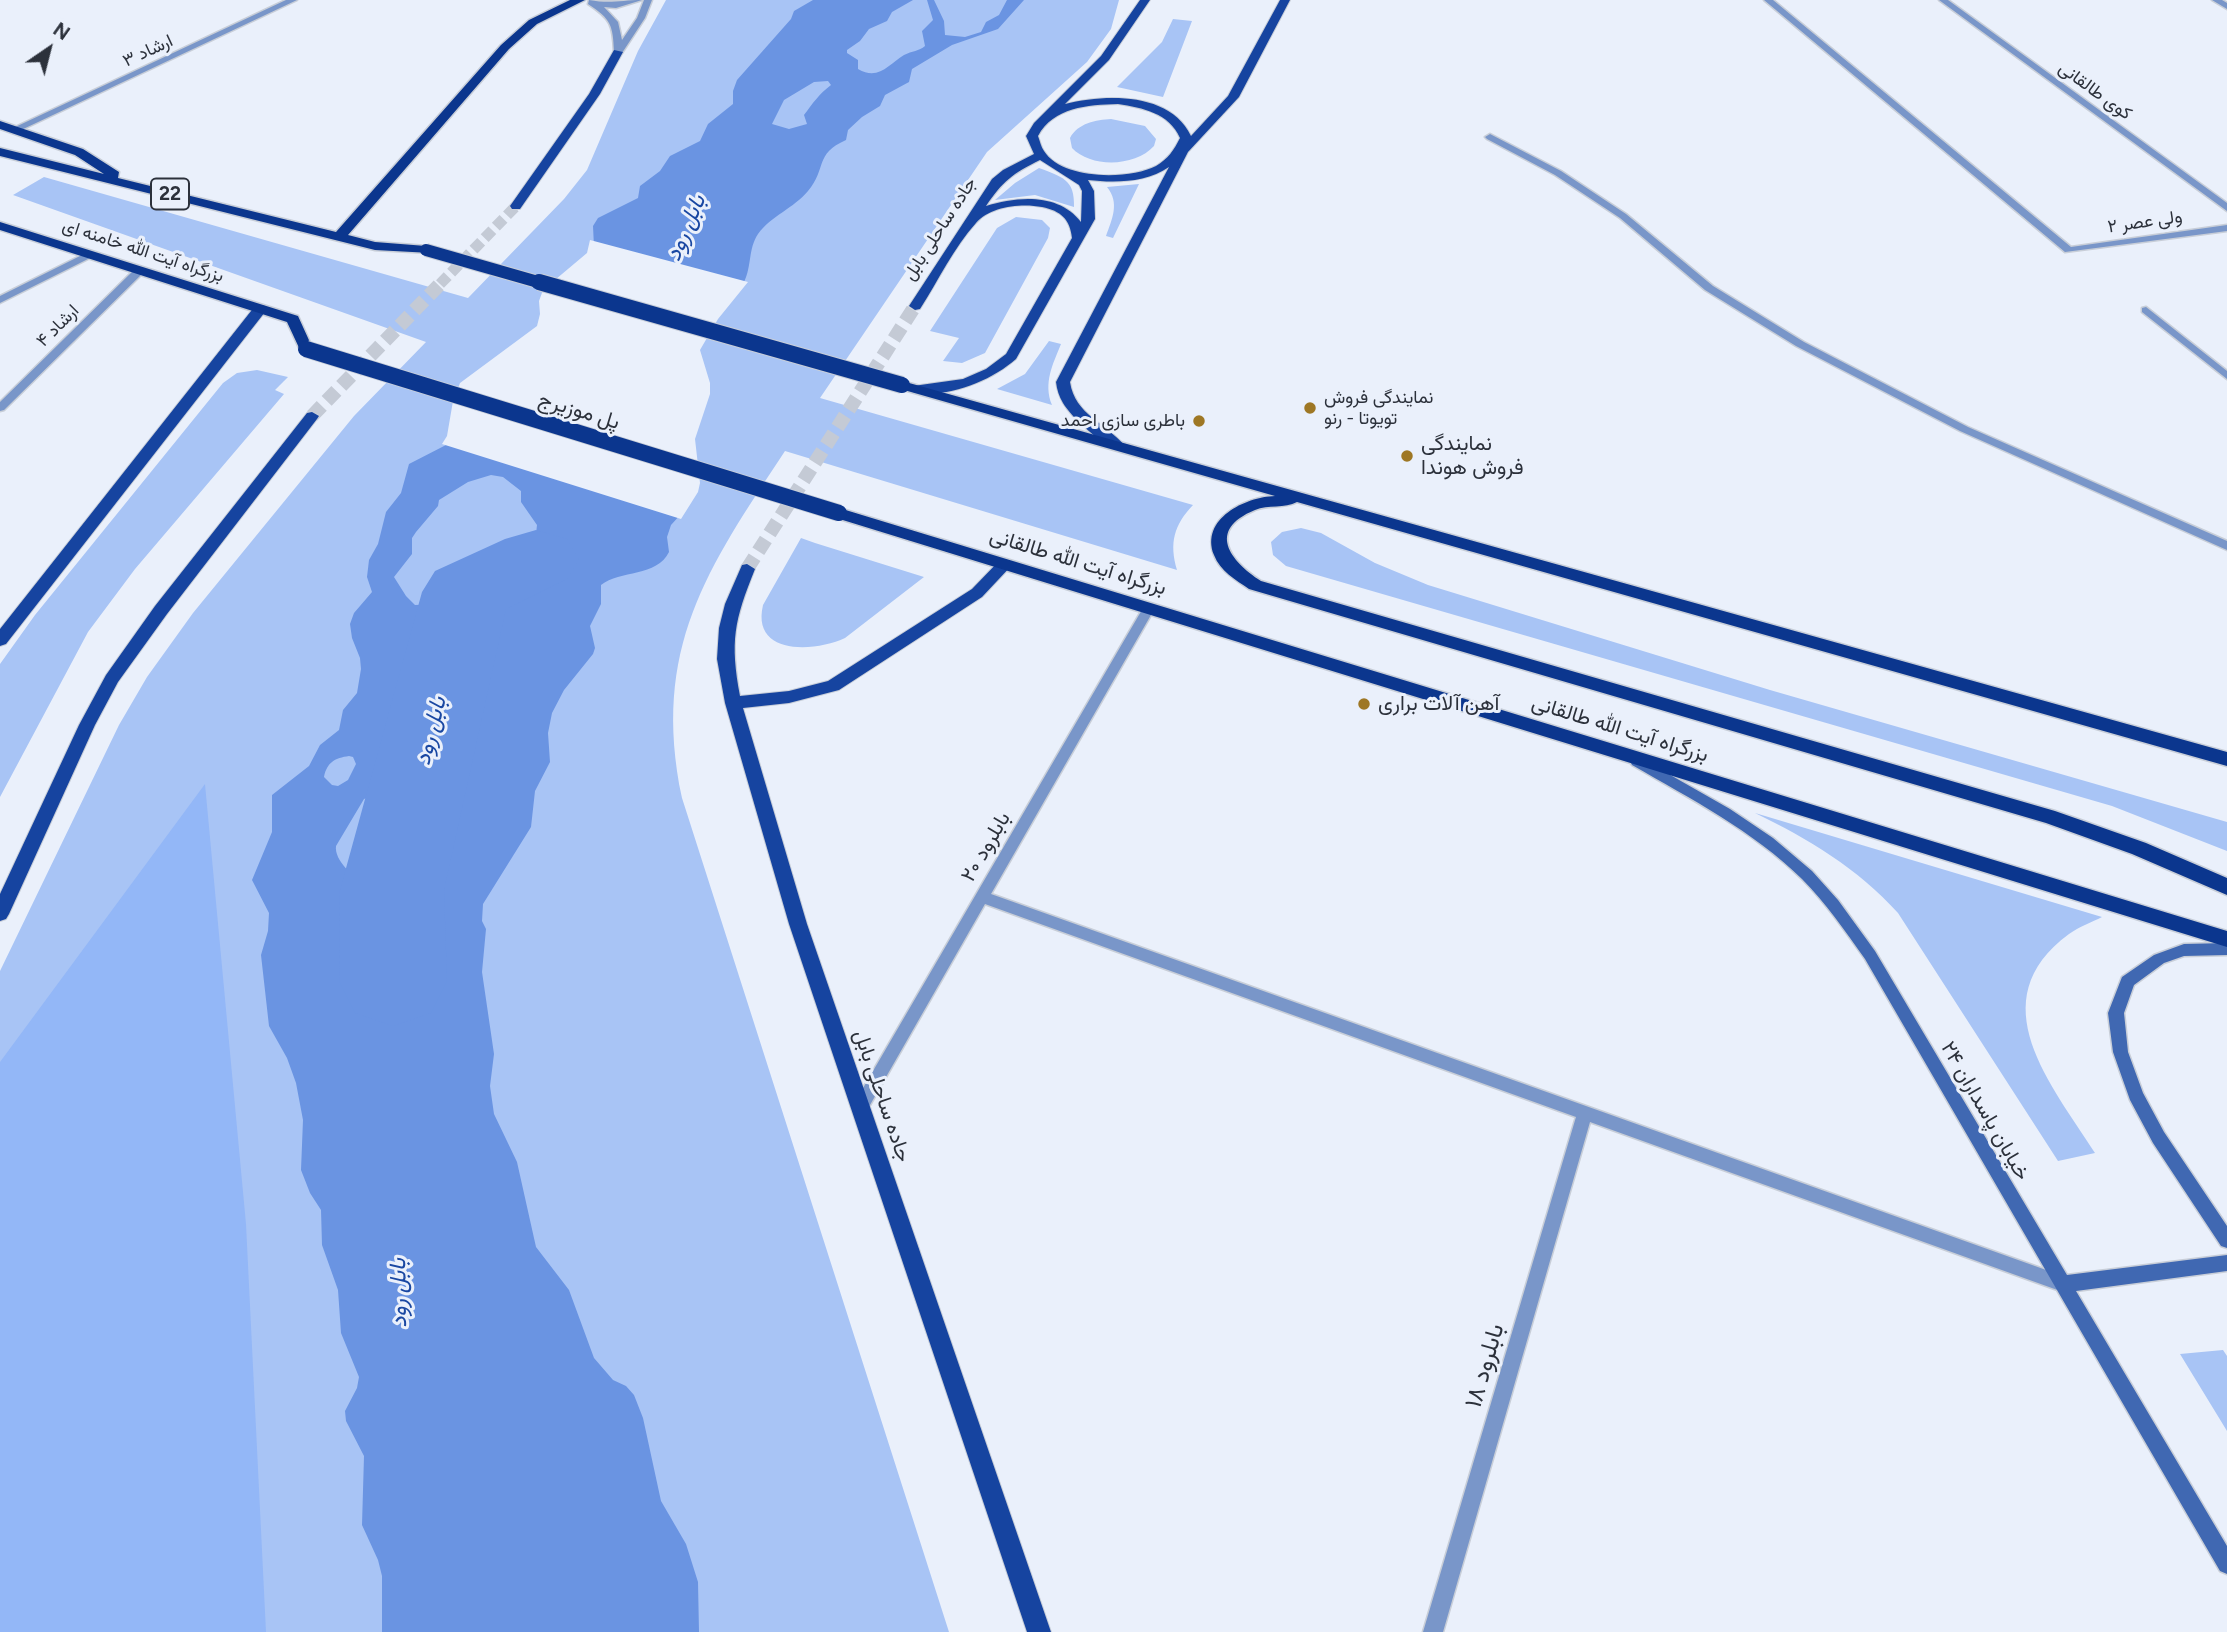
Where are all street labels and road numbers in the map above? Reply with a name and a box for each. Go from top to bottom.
street label: ارشاد ۳ [120,30,176,72]
street label: کوی طالقانی [2054,57,2136,125]
street label: جاده ساحلی بابل [899,173,981,285]
road number: 22 [151,178,189,210]
street label: ولی عصر ۲ [2106,206,2184,238]
street label: بزرگراه آیت الله خامنه ای [60,215,226,287]
street label: ارشاد ۴ [32,300,84,352]
street label: پل موزیرج [535,387,623,435]
street label: بزرگراه آیت الله طالقانی [987,523,1169,601]
street label: بزرگراه آیت الله طالقانی [1529,690,1711,768]
street label: بابلرود ۲۰ [956,807,1016,887]
street label: جاده ساحلی بابل [848,1027,916,1165]
street label: خیابان پاسداران ۲۴ [1935,1037,2035,1185]
street label: بابلرود ۱۸ [1459,1321,1511,1411]

